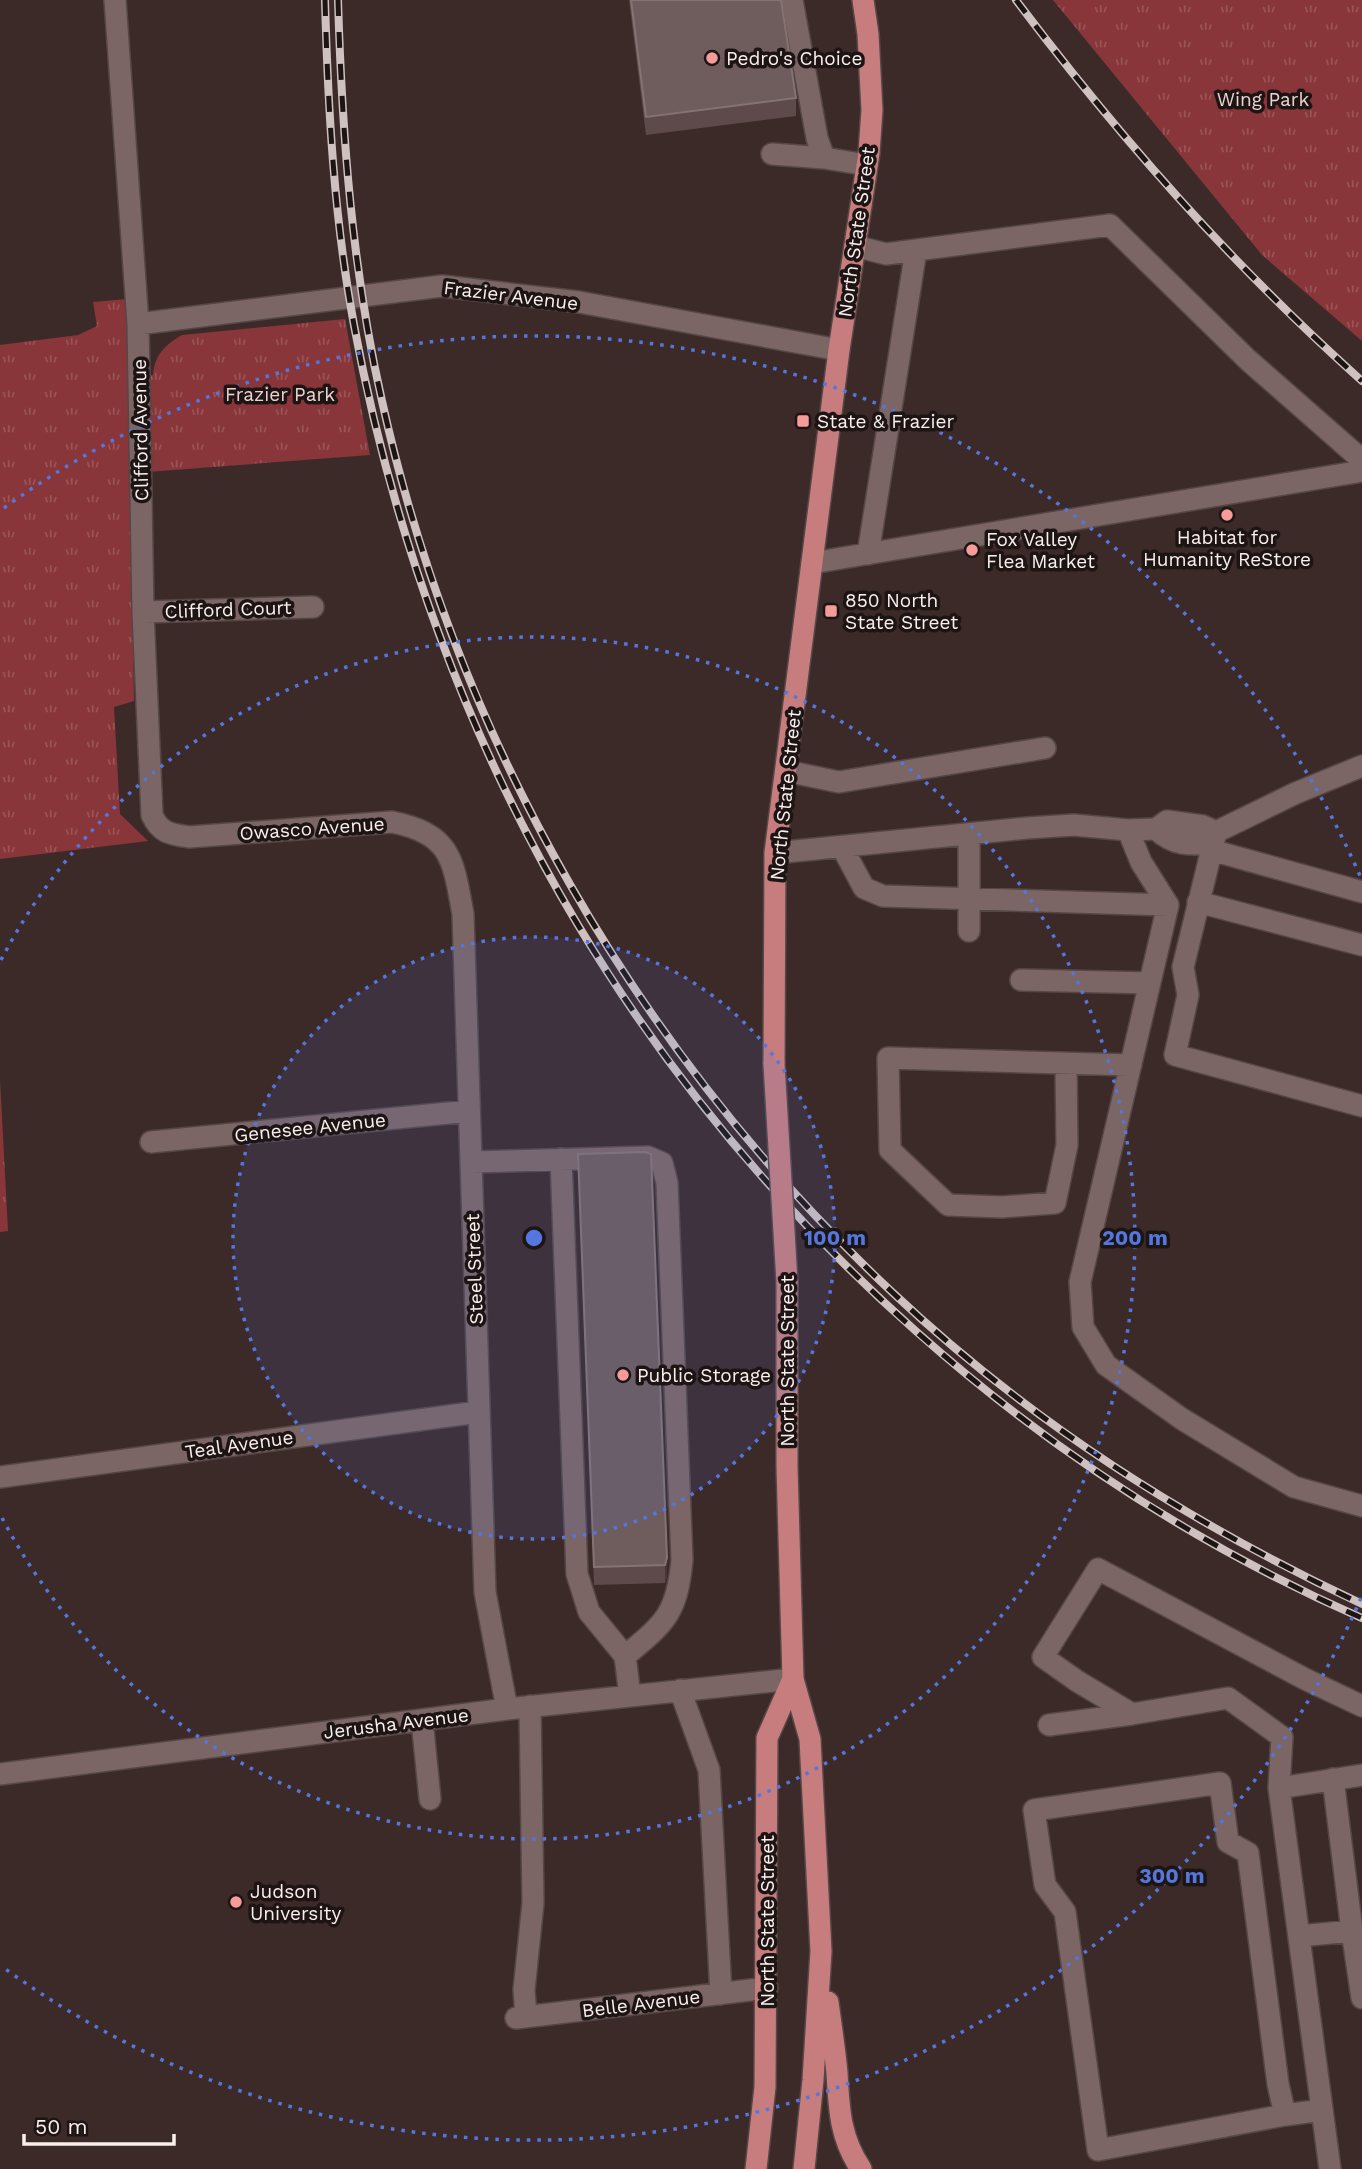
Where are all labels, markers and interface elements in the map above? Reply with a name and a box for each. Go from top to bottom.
place label: Pedro's Choice [726,47,862,70]
marker: Pedro's Choice [704,50,720,66]
park label: Wing Park [1217,88,1309,111]
street label: North State Street [833,145,880,319]
street label: Frazier Avenue [442,276,580,315]
street label: Clifford Avenue [128,359,153,501]
park label: Frazier Park [225,383,335,406]
place label: State & Frazier [817,410,954,433]
marker: State & Frazier [795,413,811,429]
marker: Habitat for Humanity ReStore [1219,507,1235,523]
place label: Habitat for Humanity ReStore [1143,526,1311,571]
place label: Fox Valley Flea Market [986,528,1095,573]
marker: Fox Valley Flea Market [964,542,980,558]
place label: 850 North State Street [845,589,958,634]
street label: Clifford Court [164,596,292,623]
marker: 850 North State Street [823,603,839,619]
street label: North State Street [765,708,806,882]
street label: Owasco Avenue [239,812,385,845]
street label: Genesee Avenue [233,1108,387,1147]
street label: Steel Street [461,1213,488,1325]
text: 100 m [804,1225,866,1250]
text: 200 m [1102,1225,1168,1250]
centre of rings [522,1226,546,1250]
street label: North State Street [776,1275,799,1447]
place label: Public Storage [637,1364,771,1387]
marker: Public Storage [615,1367,631,1383]
street label: Teal Avenue [183,1426,295,1463]
street label: Jerusha Avenue [322,1703,470,1744]
street label: North State Street [756,1835,779,2007]
text: 300 m [1139,1863,1205,1888]
place label: Judson University [250,1880,341,1925]
marker: Judson University [228,1894,244,1910]
street label: Belle Avenue [581,1985,701,2022]
scale bar [24,2102,175,2146]
text: 50 m [35,2114,87,2139]

